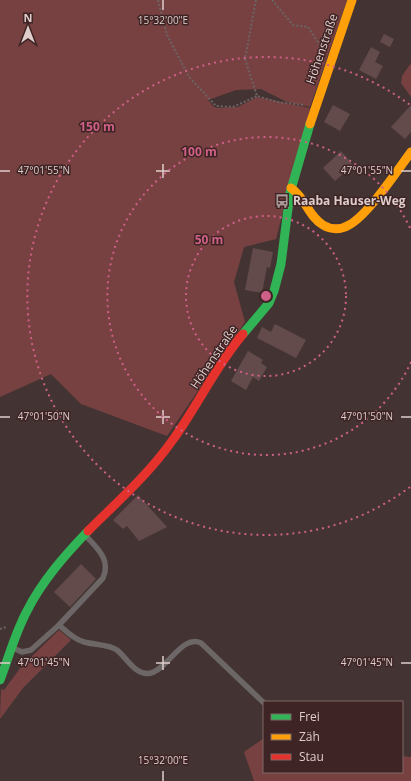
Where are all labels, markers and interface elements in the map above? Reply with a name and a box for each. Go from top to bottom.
north arrow [8,8,48,48]
text: N [24,10,32,25]
street label: Höhenstraße [302,11,342,86]
text: 15°32'00"E [138,13,188,27]
text: 150 m [79,118,115,135]
text: 100 m [181,143,217,160]
text: 47°01'55"N [18,163,70,177]
text: 47°01'55"N [341,163,393,177]
place label: Raaba Hauser-Weg [293,192,406,209]
bus stop icon: Raaba Hauser-Weg [274,193,290,209]
text: 50 m [195,231,223,248]
centre of rings [259,289,273,303]
street label: Höhenstraße [186,321,241,392]
text: 47°01'50"N [18,409,70,423]
text: 47°01'50"N [341,409,393,423]
text: 47°01'45"N [18,655,70,669]
text: 47°01'45"N [341,655,393,669]
legend [263,701,403,773]
text: Frei [299,708,320,725]
text: Zäh [299,728,320,745]
text: Stau [299,748,324,765]
text: 15°32'00"E [138,753,188,767]

